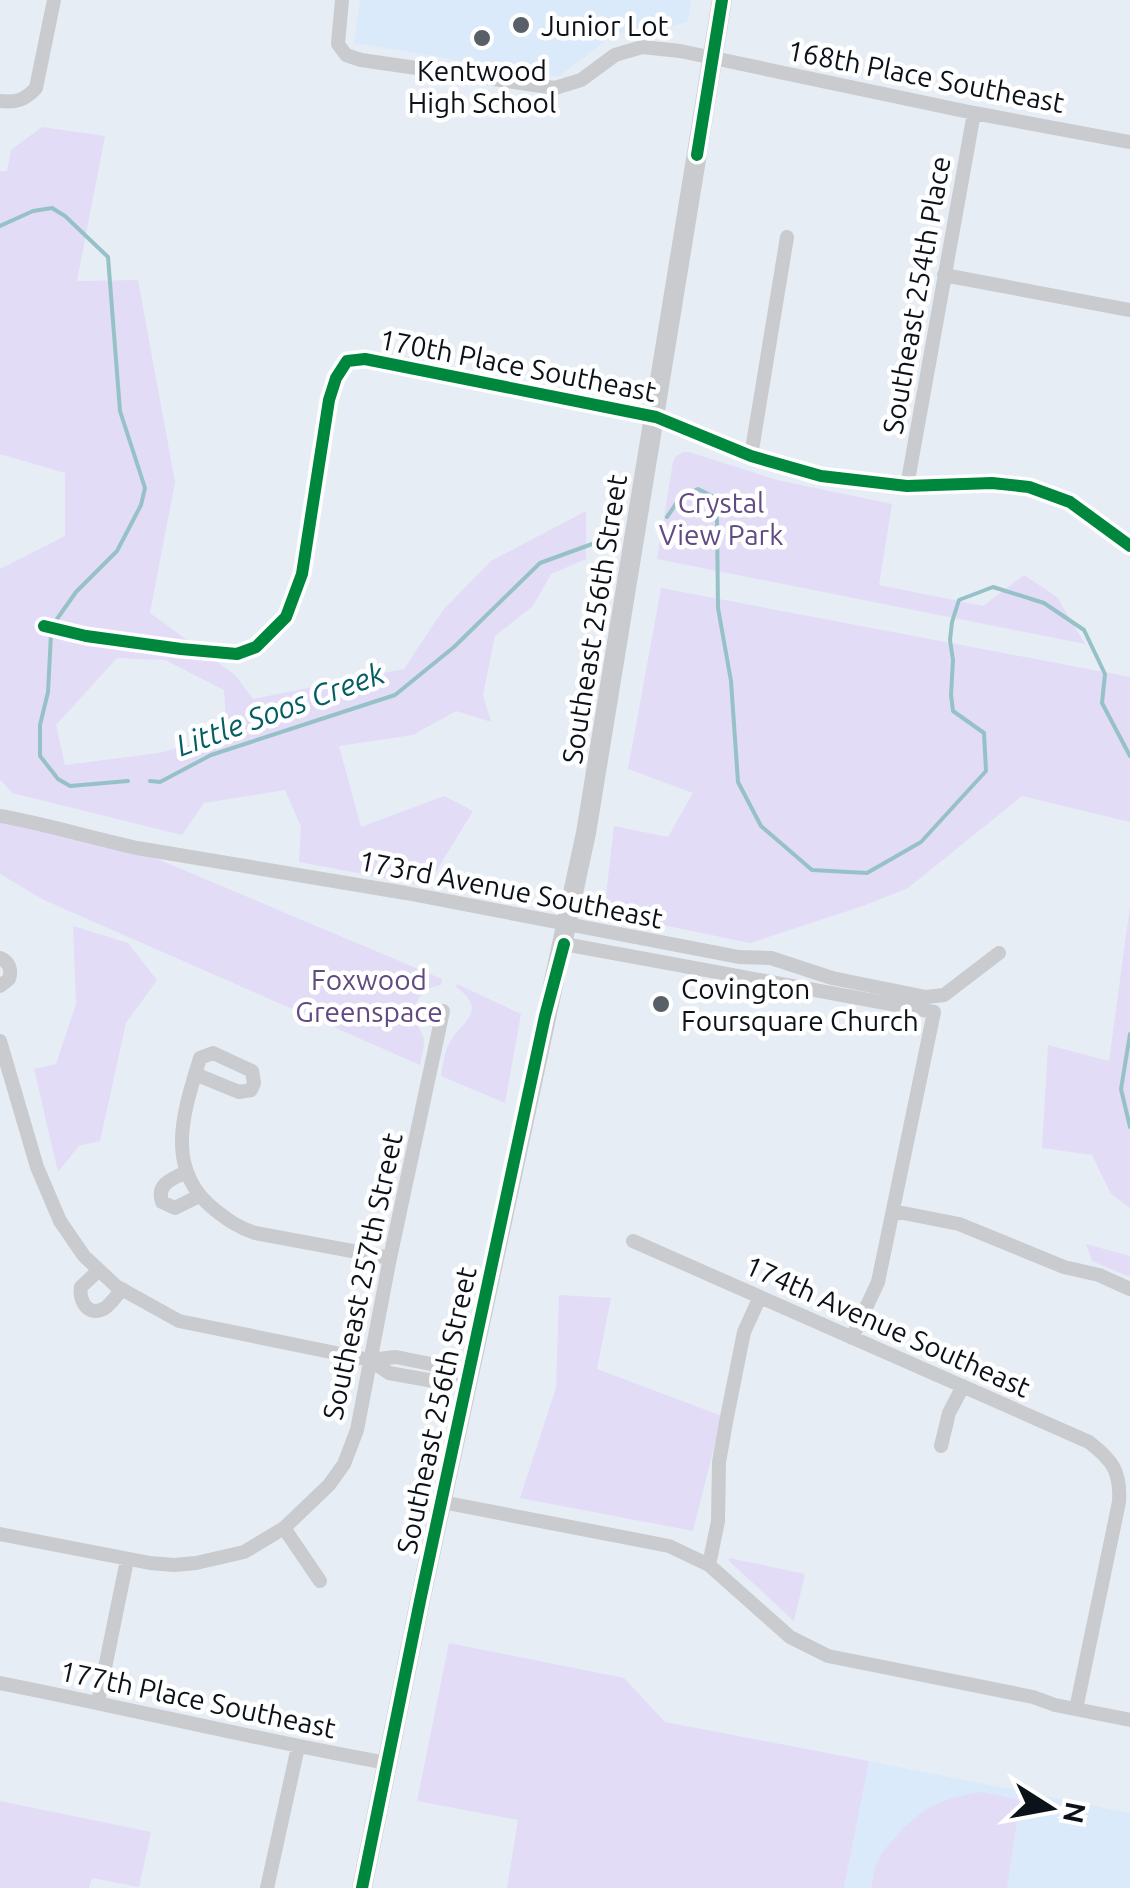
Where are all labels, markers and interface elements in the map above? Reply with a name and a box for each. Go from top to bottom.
place label: Junior Lot [541,10,669,41]
marker: Junior Lot [510,14,532,36]
marker: Kentwood High School [471,27,493,49]
street label: 168th Place Southeast [785,34,1067,118]
place label: Kentwood High School [408,55,556,118]
street label: Southeast 254th Place [876,154,956,436]
street label: 170th Place Southeast [377,323,659,407]
street label: Southeast 256th Street [556,472,632,766]
park label: Crystal View Park [659,487,783,550]
water label: Little Soos Creek [171,655,389,762]
street label: 173rd Avenue Southeast [357,844,665,934]
park label: Foxwood Greenspace [295,964,443,1027]
place label: Covington Foursquare Church [681,973,919,1036]
marker: Covington Foursquare Church [650,993,672,1015]
street label: Southeast 257th Street [316,1130,408,1422]
street label: 174th Avenue Southeast [741,1249,1035,1403]
street label: Southeast 256th Street [390,1264,482,1556]
street label: 177th Place Southeast [57,1655,339,1743]
north arrow [1000,1758,1100,1858]
text: N [1058,1800,1092,1826]

